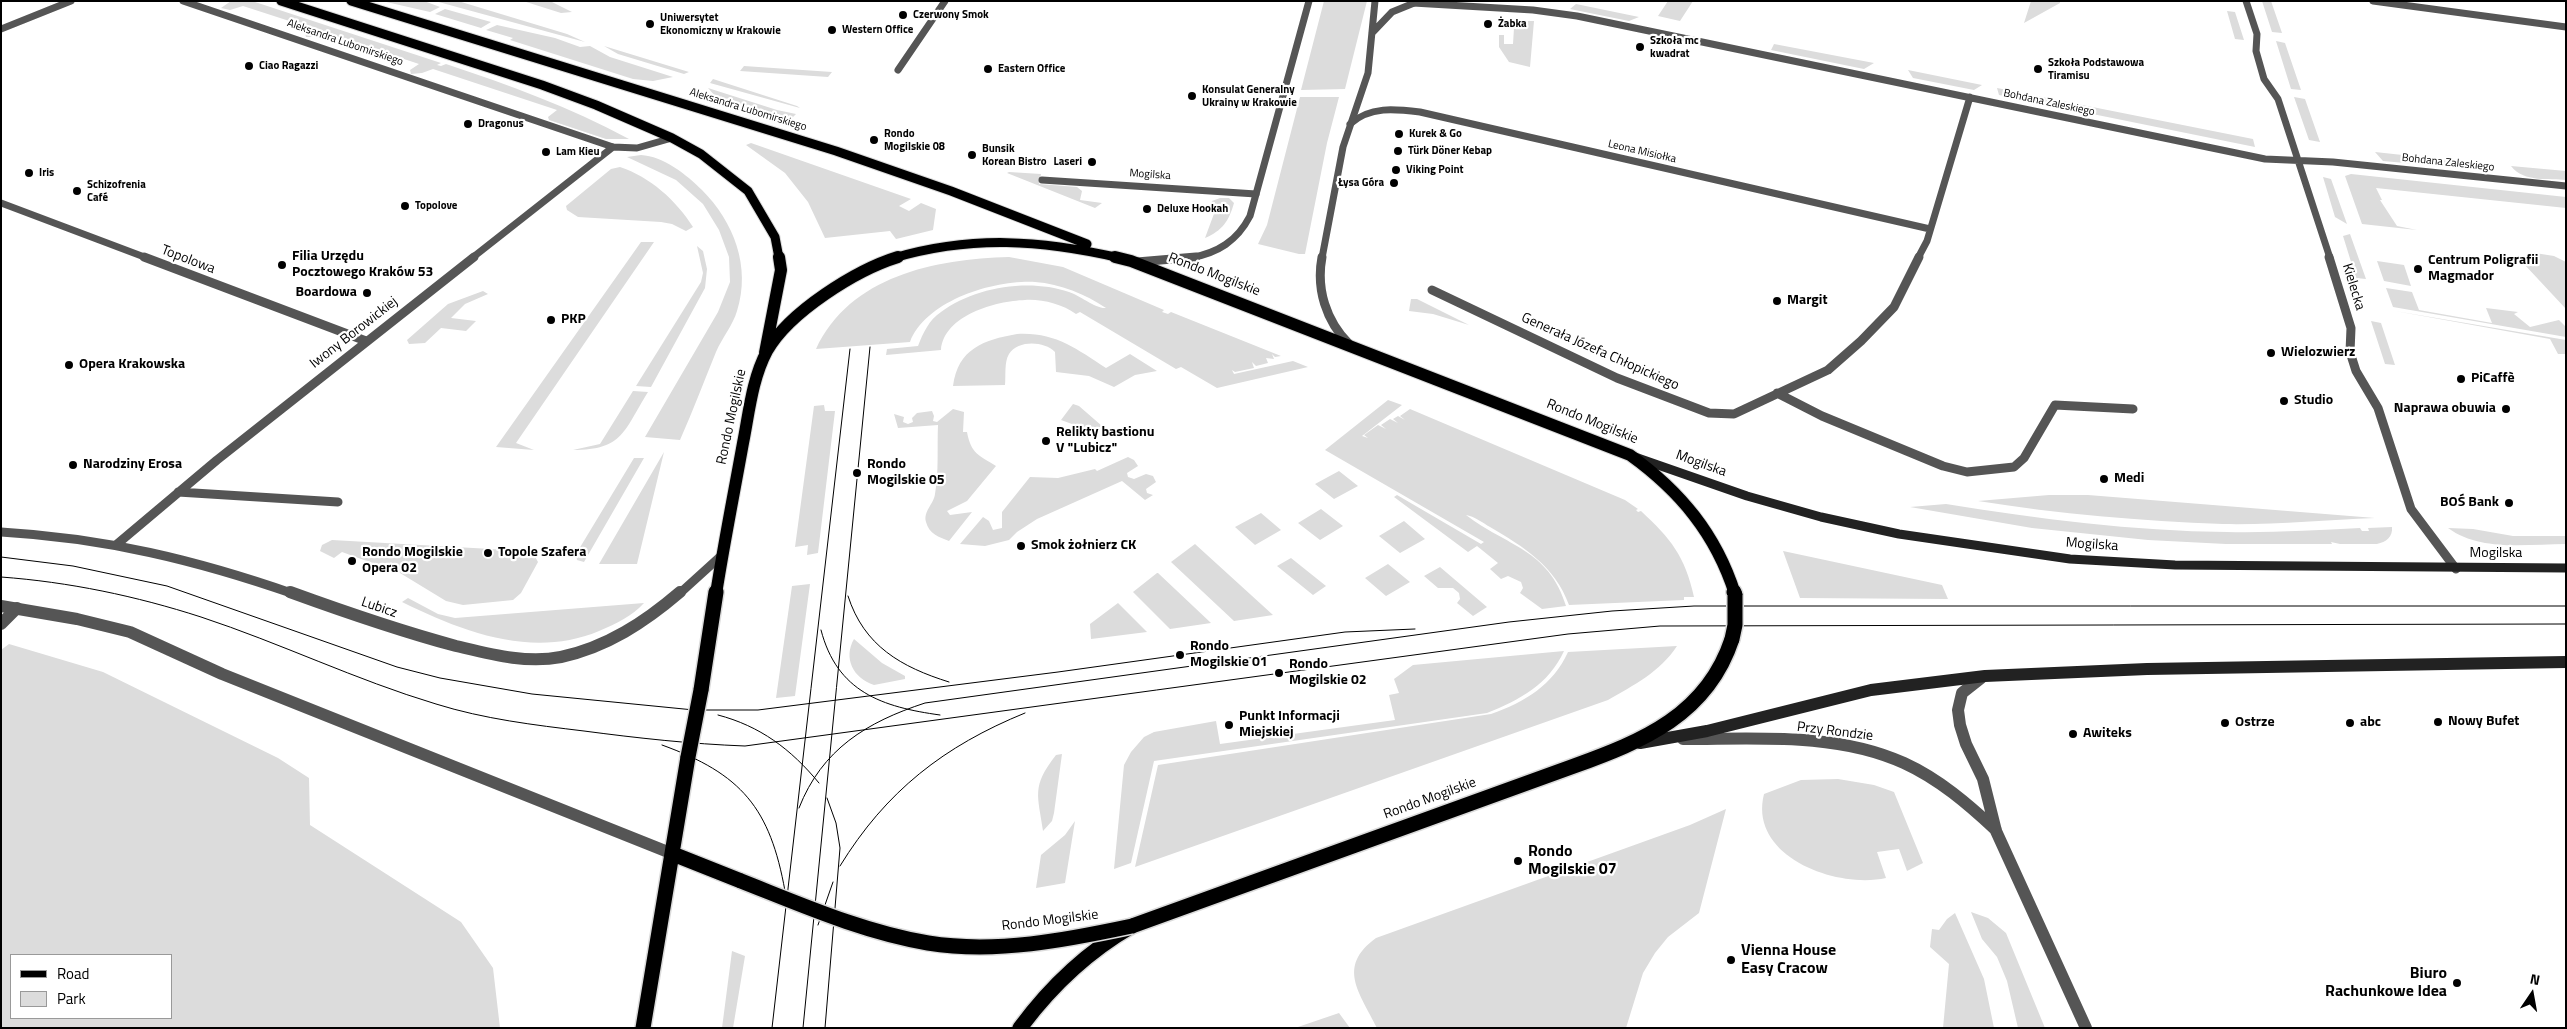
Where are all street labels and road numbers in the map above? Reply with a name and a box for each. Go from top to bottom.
street label: Aleksandra Lubomirskiego [285,17,405,69]
street label: Aleksandra Lubomirskiego [688,86,808,134]
street label: Bohdana Zaleskiego [2002,87,2096,119]
street label: Leona Misiołka [1607,138,1677,166]
street label: Bohdana Zaleskiego [2401,152,2495,174]
street label: Mogilska [1129,167,1171,183]
street label: Topolowa [159,242,217,278]
street label: Rondo Mogilskie [1166,250,1262,300]
street label: Kielecka [2338,262,2368,312]
street label: Iwony Borowickiej [307,294,401,372]
street label: Generała Józefa Chłopickiego [1519,310,1681,394]
street label: Rondo Mogilskie [714,368,750,466]
street label: Rondo Mogilskie [1544,396,1640,448]
street label: Mogilska [1673,447,1729,481]
street label: Mogilska [2065,535,2119,555]
street label: Mogilska [2470,546,2522,562]
street label: Lubicz [359,594,399,622]
street label: Przy Rondzie [1796,719,1874,745]
street label: Rondo Mogilskie [1381,774,1479,824]
street label: Rondo Mogilskie [1001,907,1099,935]

